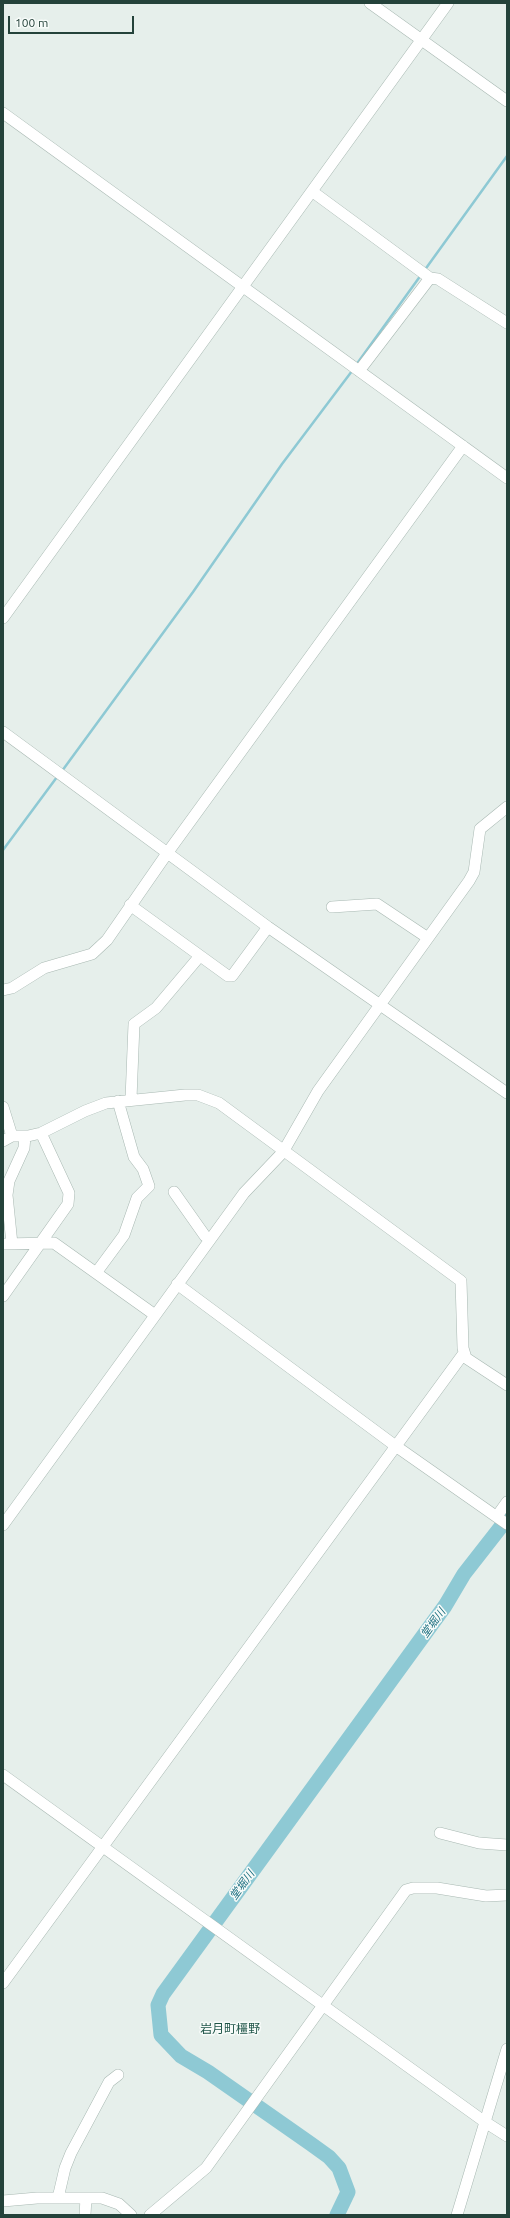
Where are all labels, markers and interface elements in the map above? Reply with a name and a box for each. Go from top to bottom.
scale bar [10,8,136,34]
text: 100 m [15,16,48,29]
water label: 堂堀川 [418,1606,448,1640]
water label: 堂堀川 [227,1868,257,1902]
district label: 岩月町橿野 [200,2022,260,2036]

